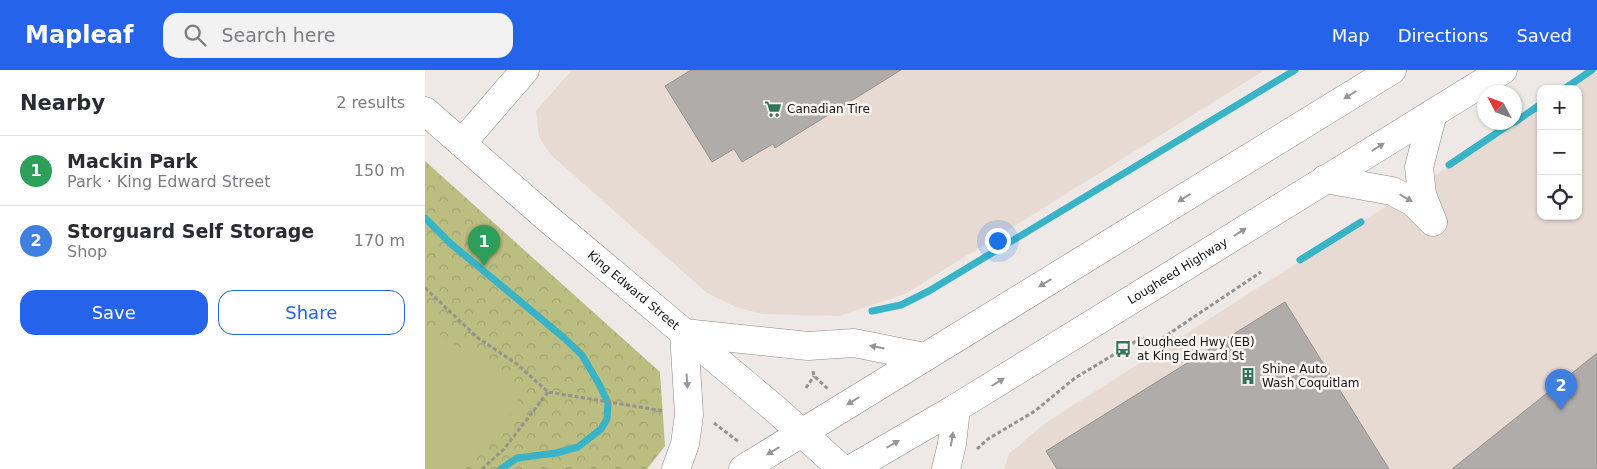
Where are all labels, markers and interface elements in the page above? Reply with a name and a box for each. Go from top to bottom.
search box [163,13,513,58]
text: Mapleaf [25,21,133,49]
icon: search [181,21,209,49]
text: Search here [221,24,336,46]
text: Map [1332,25,1370,46]
text: Directions [1398,25,1488,46]
text: Saved [1516,25,1572,46]
north arrow [1477,85,1522,130]
map controls [1537,85,1582,220]
button: + [1537,85,1582,130]
text: Nearby [20,91,105,115]
one-way arrow [1344,91,1357,100]
text: 2 results [336,93,405,112]
supermarket icon: Canadian Tire [763,99,783,119]
place label: Canadian Tire [787,102,870,116]
button: − [1537,130,1582,175]
one-way arrow [1372,142,1385,151]
text: Mackin Park [67,150,198,172]
text: 1 [30,161,42,180]
text: 150 m [354,161,405,180]
text: Park · King Edward Street [67,172,270,191]
button: locate [1537,175,1582,220]
one-way arrow [1177,193,1190,202]
one-way arrow [1400,194,1413,203]
text: Storguard Self Storage [67,220,314,242]
pin: 1 [468,225,500,266]
your location [985,228,1011,254]
one-way arrow [1234,228,1247,237]
text: 2 [30,231,42,250]
text: 170 m [354,231,405,250]
street label: Lougheed Highway [1125,235,1230,307]
text: Shop [67,242,107,261]
street label: King Edward Street [585,248,682,333]
one-way arrow [1038,278,1052,287]
button: Save [20,290,208,335]
button: Share [218,290,405,335]
place label: Lougheed Hwy (EB) at King Edward St [1137,335,1255,363]
bus stop icon: Lougheed Hwy (EB) at King Edward St [1113,339,1133,359]
one-way arrow [869,343,884,351]
place label: Shine Auto Wash Coquitlam [1262,362,1359,390]
building icon: Shine Auto Wash Coquitlam [1238,366,1258,386]
pin: 2 [1545,369,1577,410]
one-way arrow [683,374,691,390]
one-way arrow [991,378,1004,387]
one-way arrow [847,396,860,405]
one-way arrow [948,430,956,446]
one-way arrow [886,440,900,449]
one-way arrow [766,446,779,456]

